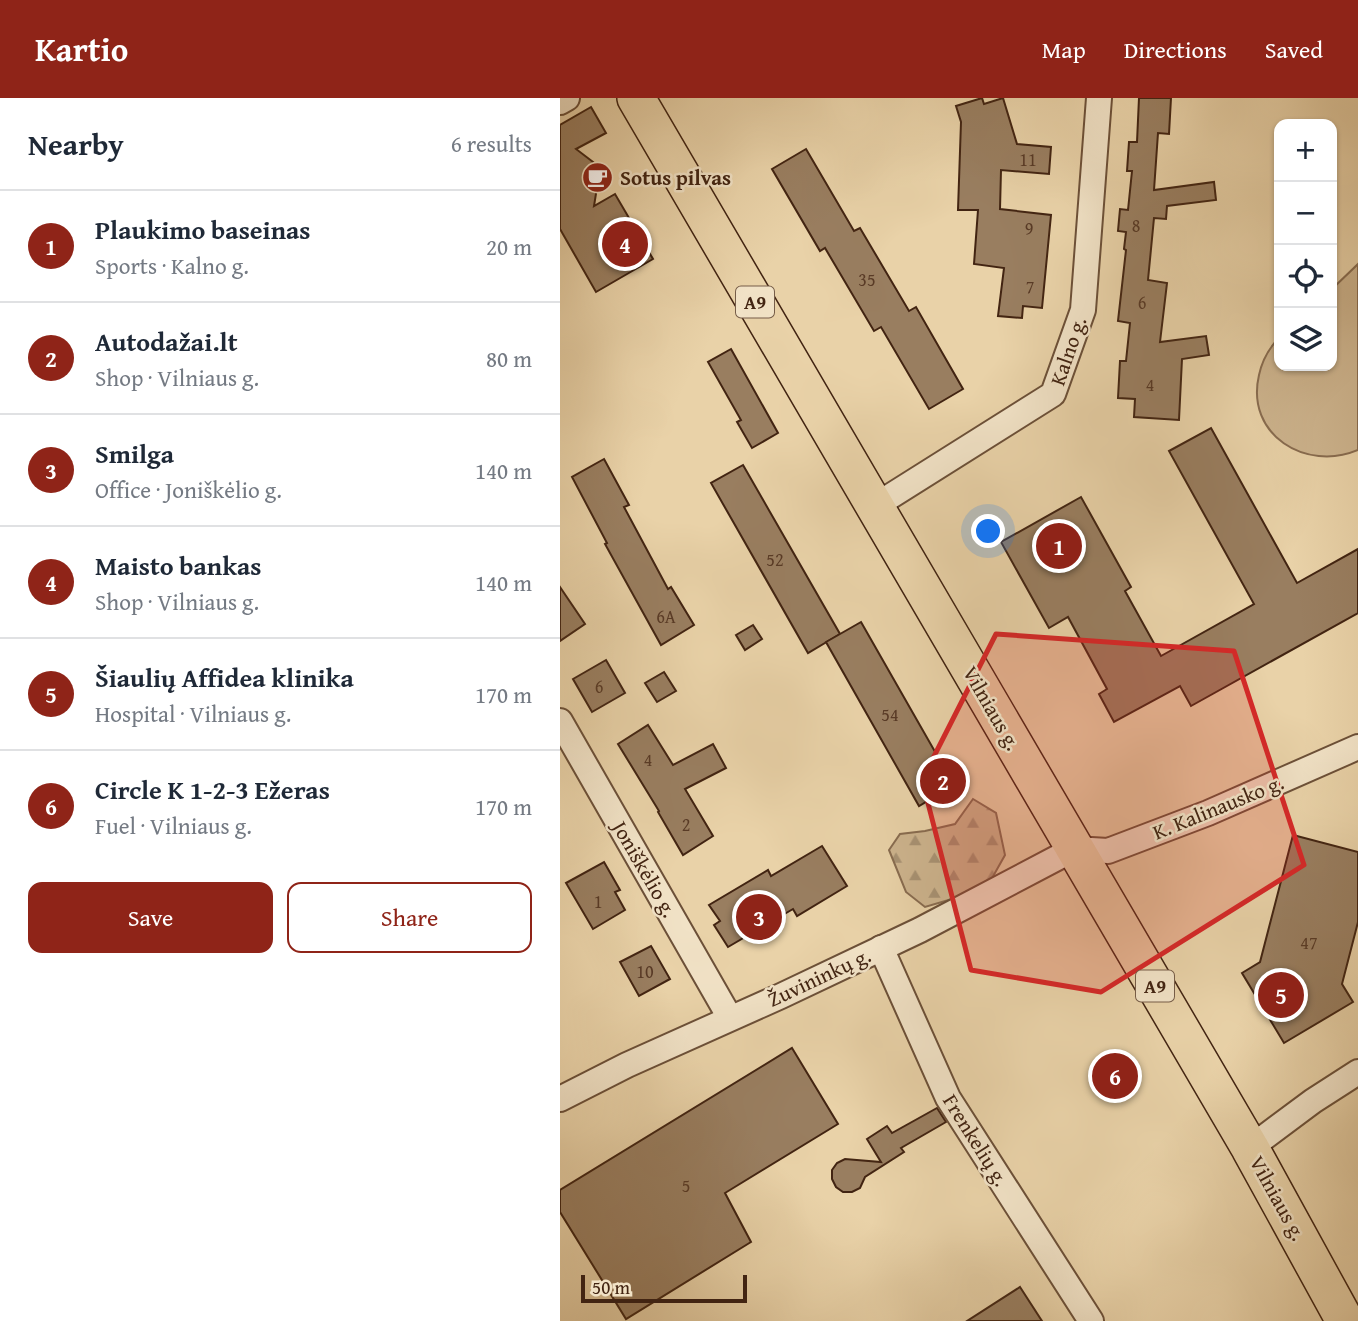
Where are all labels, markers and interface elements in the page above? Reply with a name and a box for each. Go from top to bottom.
text: Kartio [35,25,128,73]
text: Map [1042,32,1086,67]
text: Directions [1124,32,1227,67]
text: Saved [1265,32,1323,67]
map controls [1274,119,1337,371]
button: + [1274,119,1337,182]
text: Nearby [28,122,124,166]
text: 6 results [451,127,532,160]
house number: 11 [1019,146,1037,173]
cafe icon: Sotus pilvas [580,160,614,194]
place label: Sotus pilvas [620,162,731,193]
button: − [1274,182,1337,245]
text: Plaukimo baseinas [95,210,311,249]
house number: 8 [1132,212,1140,239]
house number: 9 [1025,215,1033,242]
pin: 4 [602,218,648,270]
text: 1 [45,230,57,263]
text: 20 m [486,230,532,263]
button: locate [1274,245,1337,308]
text: Sports · Kalno g. [95,249,249,282]
house number: 35 [858,266,876,293]
house number: 7 [1026,273,1034,300]
road number: A9 [736,286,774,318]
house number: 6 [1138,289,1146,316]
button: layers [1274,308,1337,371]
street label: Kalno g. [1042,312,1094,390]
text: Autodažai.lt [95,322,238,361]
text: 2 [45,342,57,375]
text: 80 m [486,342,532,375]
text: Shop · Vilniaus g. [95,361,259,394]
house number: 4 [1146,371,1154,398]
text: Smilga [95,434,174,473]
text: 3 [45,454,57,487]
text: 140 m [475,454,532,487]
text: Office · Joniškėlio g. [95,473,282,506]
your location [971,514,1005,548]
pin: 1 [1036,520,1082,572]
text: Maisto bankas [95,546,262,585]
house number: 52 [766,546,784,573]
text: 4 [45,566,57,599]
text: 140 m [475,566,532,599]
text: Shop · Vilniaus g. [95,585,259,618]
house number: 6A [656,603,676,630]
text: Šiaulių Affidea klinika [95,658,354,697]
street label: Vilniaus g. [955,660,1029,756]
house number: 6 [595,673,603,700]
text: 5 [45,678,57,711]
text: 170 m [475,678,532,711]
text: Hospital · Vilniaus g. [95,697,291,730]
house number: 54 [881,701,899,728]
house number: 4 [644,746,652,773]
pin: 2 [920,755,966,807]
street label: K. Kalinausko g. [1148,767,1288,847]
text: Circle K 1-2-3 Ežeras [95,770,330,809]
text: 6 [45,790,57,823]
text: 170 m [475,790,532,823]
text: Fuel · Vilniaus g. [95,809,252,842]
house number: 2 [682,811,690,838]
street label: Joniškėlio g. [603,813,685,923]
button: Save [28,882,273,953]
button: Share [287,882,532,953]
house number: 1 [594,888,602,915]
pin: 3 [736,891,782,943]
house number: 47 [1300,929,1318,956]
street label: Žuvininkų g. [762,940,876,1014]
house number: 10 [636,958,654,985]
pin: 5 [1258,969,1304,1021]
road number: A9 [1136,971,1174,1002]
pin: 6 [1092,1050,1138,1102]
street label: Frenkelių g. [935,1088,1017,1192]
street label: Vilniaus g. [1242,1150,1314,1246]
house number: 5 [682,1172,690,1199]
scale bar [581,1272,747,1304]
text: 50 m [592,1273,630,1301]

